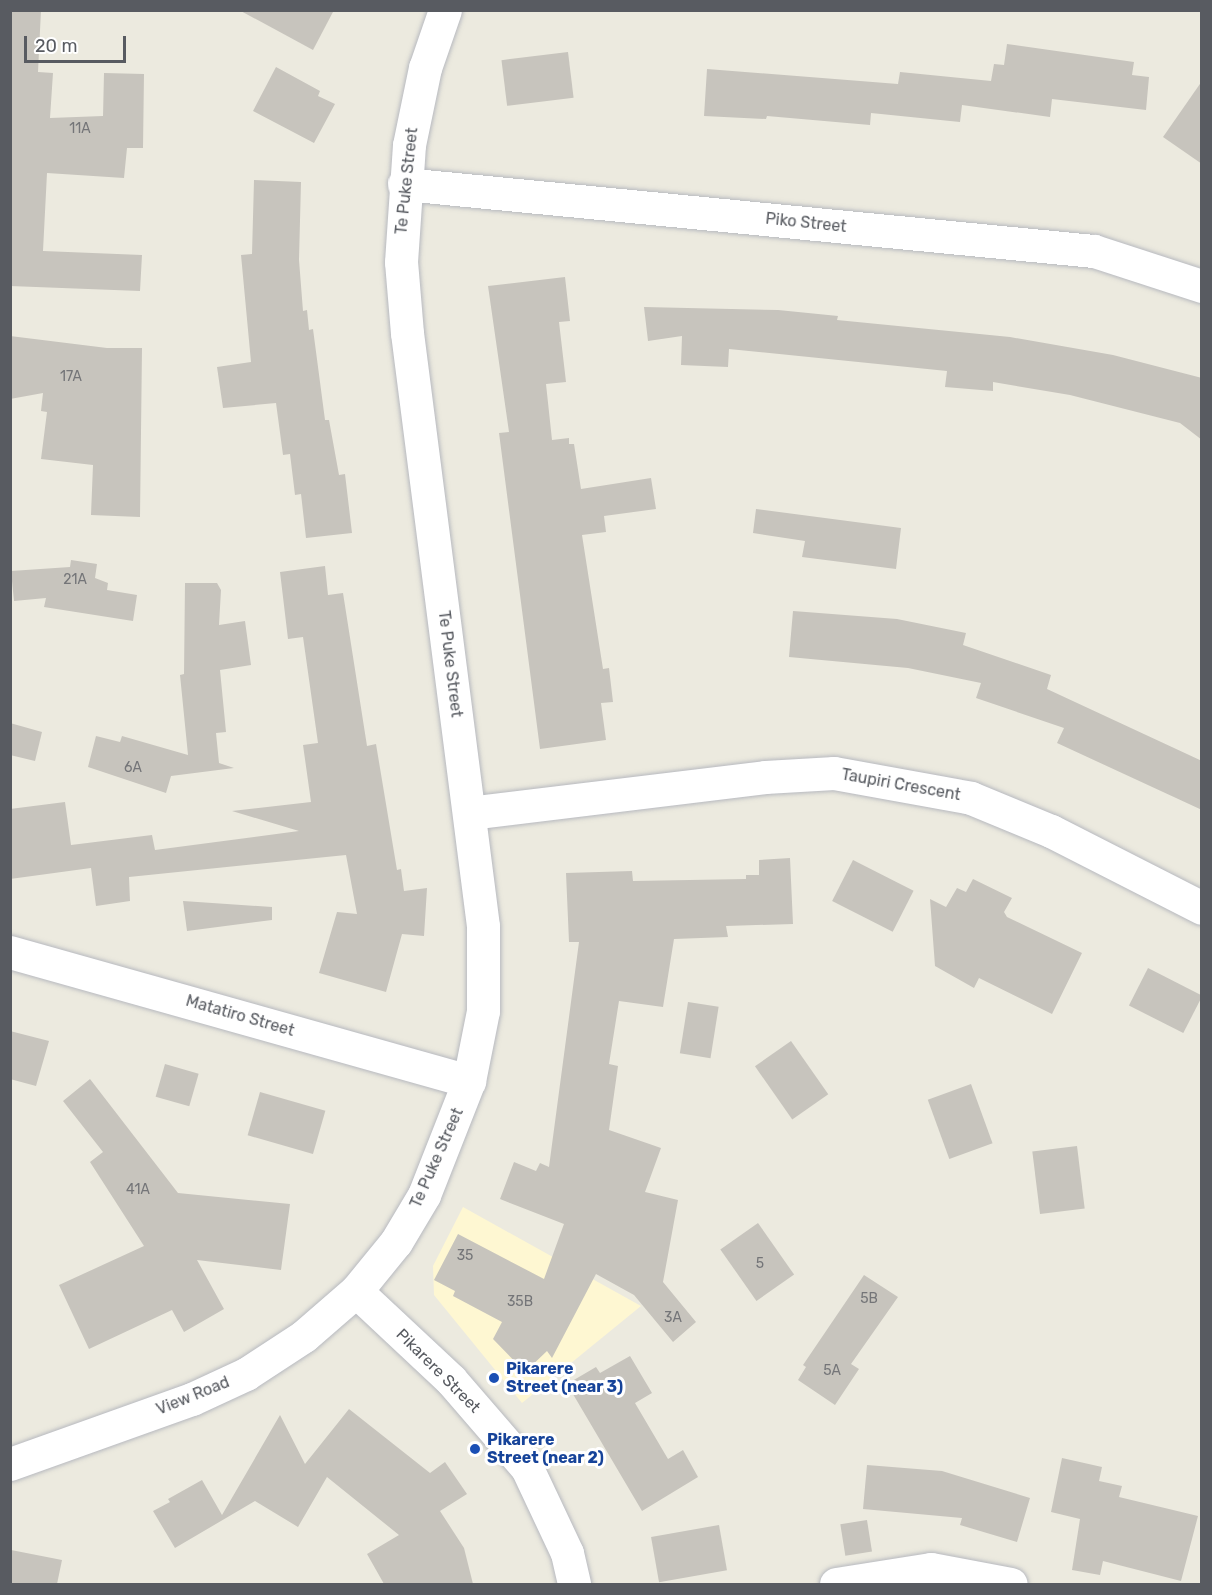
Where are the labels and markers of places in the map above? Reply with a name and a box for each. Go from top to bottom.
place label: Pikarere Street (near 3) [506,1359,624,1397]
marker: Pikarere Street (near 3) [487,1371,501,1385]
place label: Pikarere Street (near 2) [487,1430,604,1468]
marker: Pikarere Street (near 2) [468,1442,482,1456]

